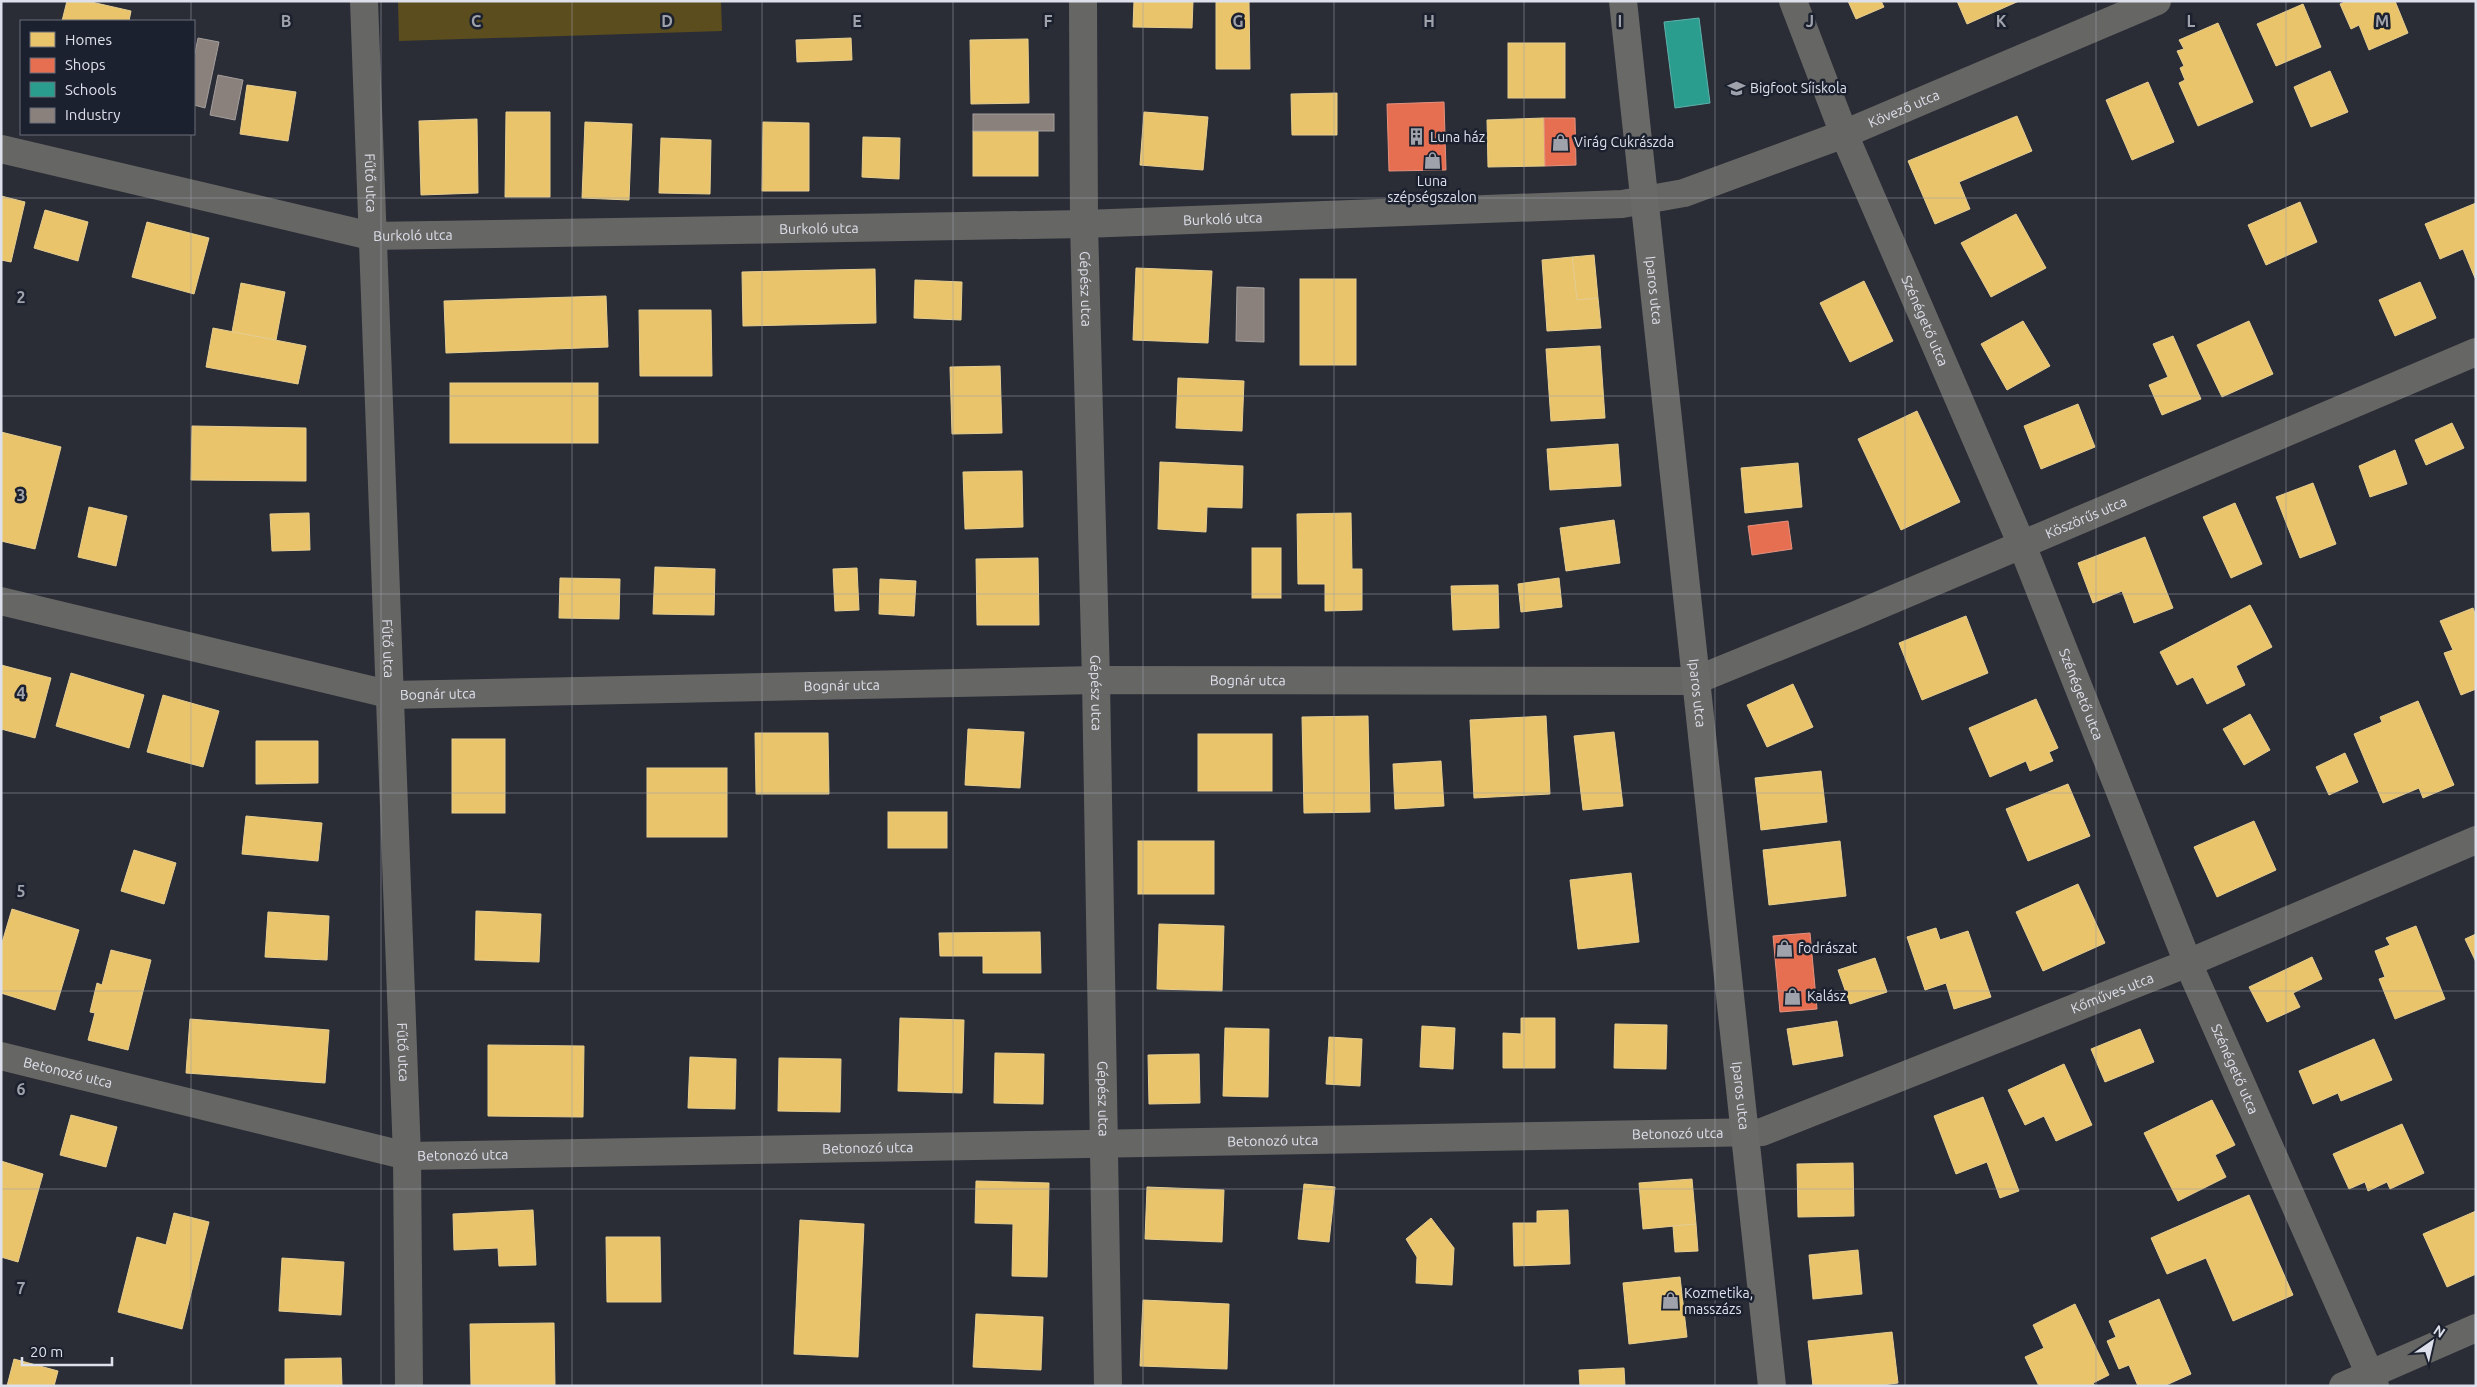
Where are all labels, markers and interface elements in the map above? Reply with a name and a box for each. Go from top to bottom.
text: B [281,12,291,30]
text: C [471,12,481,30]
text: D [661,12,673,30]
text: E [852,12,862,30]
text: F [1044,12,1053,30]
text: G [1232,12,1244,30]
text: H [1423,12,1435,30]
text: I [1618,12,1622,30]
text: J [1806,12,1814,30]
text: K [1996,12,2007,30]
text: L [2187,12,2196,30]
text: M [2375,12,2389,30]
legend [20,20,195,135]
text: Homes [65,31,112,48]
text: Shops [65,56,106,73]
school or university icon: Bigfoot Síiskola [1726,78,1746,98]
place label: Bigfoot Síiskola [1750,80,1847,96]
text: Schools [65,81,116,98]
street label: Kövező utca [1866,86,1942,131]
text: Industry [65,106,120,123]
building icon: Luna ház [1406,127,1426,147]
place label: Luna ház [1430,129,1485,145]
shop icon: Virág Cukrászda [1550,132,1570,152]
place label: Virág Cukrászda [1574,134,1674,150]
shop icon: Luna szépségszalon [1422,151,1442,171]
street label: Fűtő utca [362,153,380,213]
place label: Luna szépségszalon [1387,173,1477,205]
street label: Burkoló utca [1183,209,1263,228]
street label: Burkoló utca [779,220,859,237]
street label: Burkoló utca [373,227,453,244]
street label: Gépész utca [1077,251,1095,327]
street label: Iparos utca [1642,255,1666,325]
street label: Szénégető utca [1898,273,1952,368]
text: 2 [16,288,26,306]
text: 3 [16,486,26,504]
street label: Köszörűs utca [2043,493,2129,542]
street label: Fűtő utca [379,619,397,678]
street label: Szénégető utca [2056,646,2107,742]
street label: Gépész utca [1087,655,1105,731]
street label: Iparos utca [1686,658,1709,728]
street label: Bognár utca [1210,672,1286,688]
street label: Bognár utca [804,677,880,694]
text: 4 [16,684,26,702]
street label: Bognár utca [400,685,476,703]
text: 5 [16,882,26,900]
shop icon: fodrászat [1774,938,1794,958]
place label: fodrászat [1798,940,1858,956]
street label: Kőműves utca [2068,970,2156,1017]
shop icon: Kalász [1783,986,1803,1006]
place label: Kalász [1807,988,1846,1004]
street label: Szénégető utca [2208,1021,2262,1117]
street label: Fűtő utca [394,1022,412,1082]
street label: Betonozó utca [22,1054,114,1091]
street label: Gépész utca [1094,1061,1112,1137]
street label: Iparos utca [1729,1061,1752,1131]
text: 6 [16,1080,26,1098]
street label: Betonozó utca [1632,1125,1723,1142]
street label: Betonozó utca [1227,1132,1319,1149]
street label: Betonozó utca [822,1139,914,1157]
street label: Betonozó utca [417,1146,509,1164]
text: 7 [16,1279,26,1297]
place label: Kozmetika, masszázs [1684,1285,1753,1317]
shop icon: Kozmetika, masszázs [1660,1291,1680,1311]
north arrow [2407,1317,2457,1367]
text: N [2430,1322,2448,1341]
scale bar [22,1334,112,1366]
text: 20 m [30,1343,63,1360]

